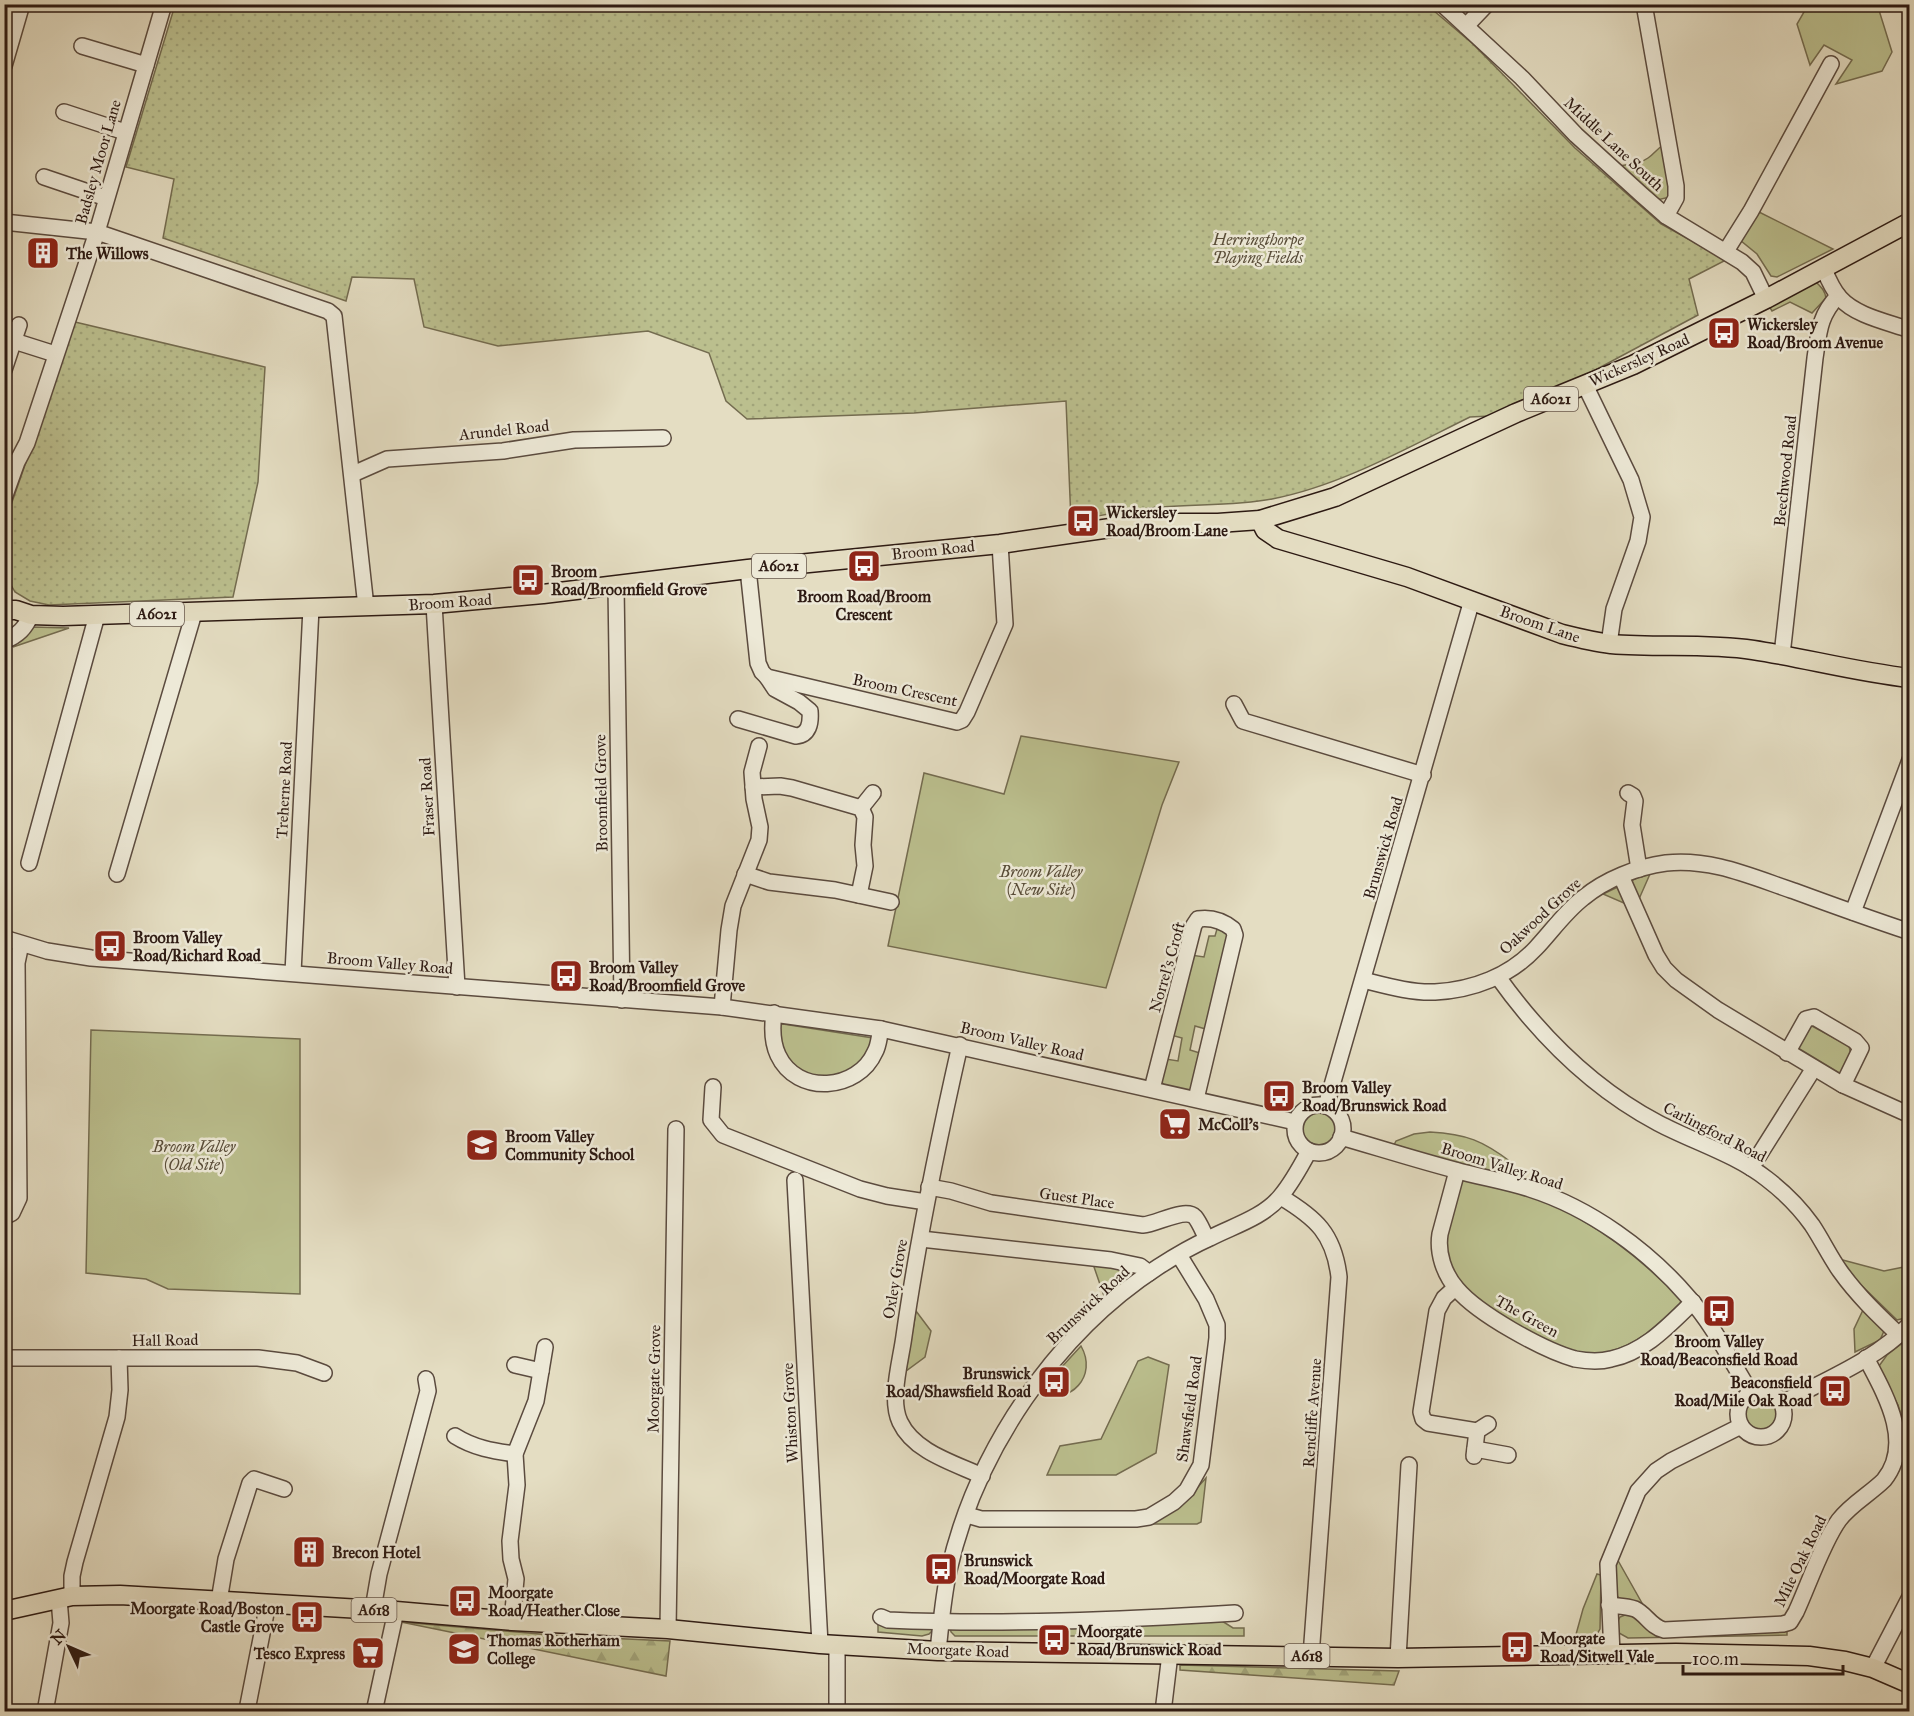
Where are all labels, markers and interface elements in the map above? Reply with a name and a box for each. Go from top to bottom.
street label: Middle Lane South [1560,93,1668,195]
street label: Badsley Moor Lane [71,97,125,227]
park label: Herringthorpe Playing Fields [1212,230,1304,267]
building icon: The Willows [25,235,61,271]
place label: The Willows [65,244,149,263]
bus stop icon: Wickersley Road/Broom Avenue [1706,315,1742,351]
place label: Wickersley Road/Broom Avenue [1747,315,1883,352]
street label: Wickersley Road [1586,329,1692,391]
road number: A6021 [1524,387,1578,411]
street label: Beechwood Road [1770,414,1800,528]
street label: Arundel Road [457,416,550,444]
bus stop icon: Wickersley Road/Broom Lane [1065,503,1101,539]
place label: Wickersley Road/Broom Lane [1106,503,1228,540]
street label: Broom Road [890,536,976,564]
bus stop icon: Broom Road/Broom Crescent [846,548,882,584]
road number: A6021 [752,554,806,578]
bus stop icon: Broom Road/Broomfield Grove [510,562,546,598]
place label: Broom Road/Broomfield Grove [551,562,707,599]
place label: Broom Road/Broom Crescent [797,587,932,624]
street label: Broom Road [408,590,492,614]
street label: Broom Lane [1497,601,1583,647]
road number: A6021 [130,602,184,626]
street label: Broom Crescent [851,670,959,710]
street label: Broomfield Grove [590,734,612,852]
street label: Treherne Road [272,741,296,839]
street label: Fraser Road [415,757,439,837]
street label: Brunswick Road [1359,794,1407,902]
park label: Broom Valley (New Site) [999,862,1083,900]
street label: Oakwood Grove [1495,873,1585,959]
street label: Norrel's Croft [1145,919,1189,1015]
bus stop icon: Broom Valley Road/Richard Road [92,928,128,964]
place label: Broom Valley Road/Richard Road [133,928,262,965]
street label: Broom Valley Road [326,948,454,978]
bus stop icon: Broom Valley Road/Broomfield Grove [548,958,584,994]
place label: Broom Valley Road/Broomfield Grove [589,958,745,995]
street label: Broom Valley Road [958,1018,1086,1064]
bus stop icon: Broom Valley Road/Brunswick Road [1261,1078,1297,1114]
place label: Broom Valley Road/Brunswick Road [1302,1078,1448,1115]
street label: Carlingford Road [1660,1098,1770,1167]
supermarket icon: McColl's [1157,1106,1193,1142]
place label: McColl's [1198,1115,1259,1134]
school or university icon: Broom Valley Community School [464,1127,500,1163]
place label: Broom Valley Community School [505,1127,635,1165]
park label: Broom Valley (Old Site) [152,1137,236,1175]
street label: Broom Valley Road [1439,1138,1565,1194]
street label: Guest Place [1038,1183,1116,1213]
street label: Oxley Grove [879,1237,911,1320]
street label: Brunswick Road [1043,1262,1133,1348]
street label: The Green [1492,1291,1562,1341]
bus stop icon: Broom Valley Road/Beaconsfield Road [1701,1293,1737,1329]
street label: Moorgate Grove [644,1324,665,1433]
street label: Hall Road [131,1330,199,1350]
place label: Broom Valley Road/Beaconsfield Road [1640,1332,1799,1369]
street label: Shawsfield Road [1172,1355,1206,1463]
street label: Rencliffe Avenue [1299,1357,1325,1468]
street label: Whiston Grove [778,1362,802,1464]
place label: Brunswick Road/Shawsfield Road [886,1364,1032,1401]
bus stop icon: Brunswick Road/Shawsfield Road [1036,1364,1072,1400]
place label: Beaconsfield Road/Mile Oak Road [1674,1373,1813,1410]
bus stop icon: Beaconsfield Road/Mile Oak Road [1817,1373,1853,1409]
street label: Mile Oak Road [1770,1512,1830,1610]
building icon: Brecon Hotel [291,1534,327,1570]
place label: Brecon Hotel [332,1543,421,1562]
bus stop icon: Brunswick Road/Moorgate Road [923,1551,959,1587]
place label: Brunswick Road/Moorgate Road [964,1551,1106,1589]
bus stop icon: Moorgate Road/Heather Close [447,1583,483,1619]
place label: Moorgate Road/Heather Close [488,1583,620,1620]
road number: A618 [352,1598,397,1622]
place label: Moorgate Road/Boston Castle Grove [130,1599,284,1636]
bus stop icon: Moorgate Road/Boston Castle Grove [289,1599,325,1635]
north arrow [39,1617,99,1677]
bus stop icon: Moorgate Road/Brunswick Road [1036,1622,1072,1658]
place label: Moorgate Road/Brunswick Road [1077,1622,1223,1659]
text: N [47,1625,70,1648]
bus stop icon: Moorgate Road/Sitwell Vale [1499,1629,1535,1665]
place label: Moorgate Road/Sitwell Vale [1540,1629,1655,1666]
school or university icon: Thomas Rotherham College [446,1631,482,1667]
place label: Thomas Rotherham College [486,1631,620,1669]
supermarket icon: Tesco Express [350,1635,386,1671]
scale bar [1683,1638,1844,1676]
street label: Moorgate Road [906,1639,1010,1662]
place label: Tesco Express [253,1644,345,1664]
road number: A618 [1284,1644,1330,1668]
text: 100 m [1692,1648,1739,1670]

